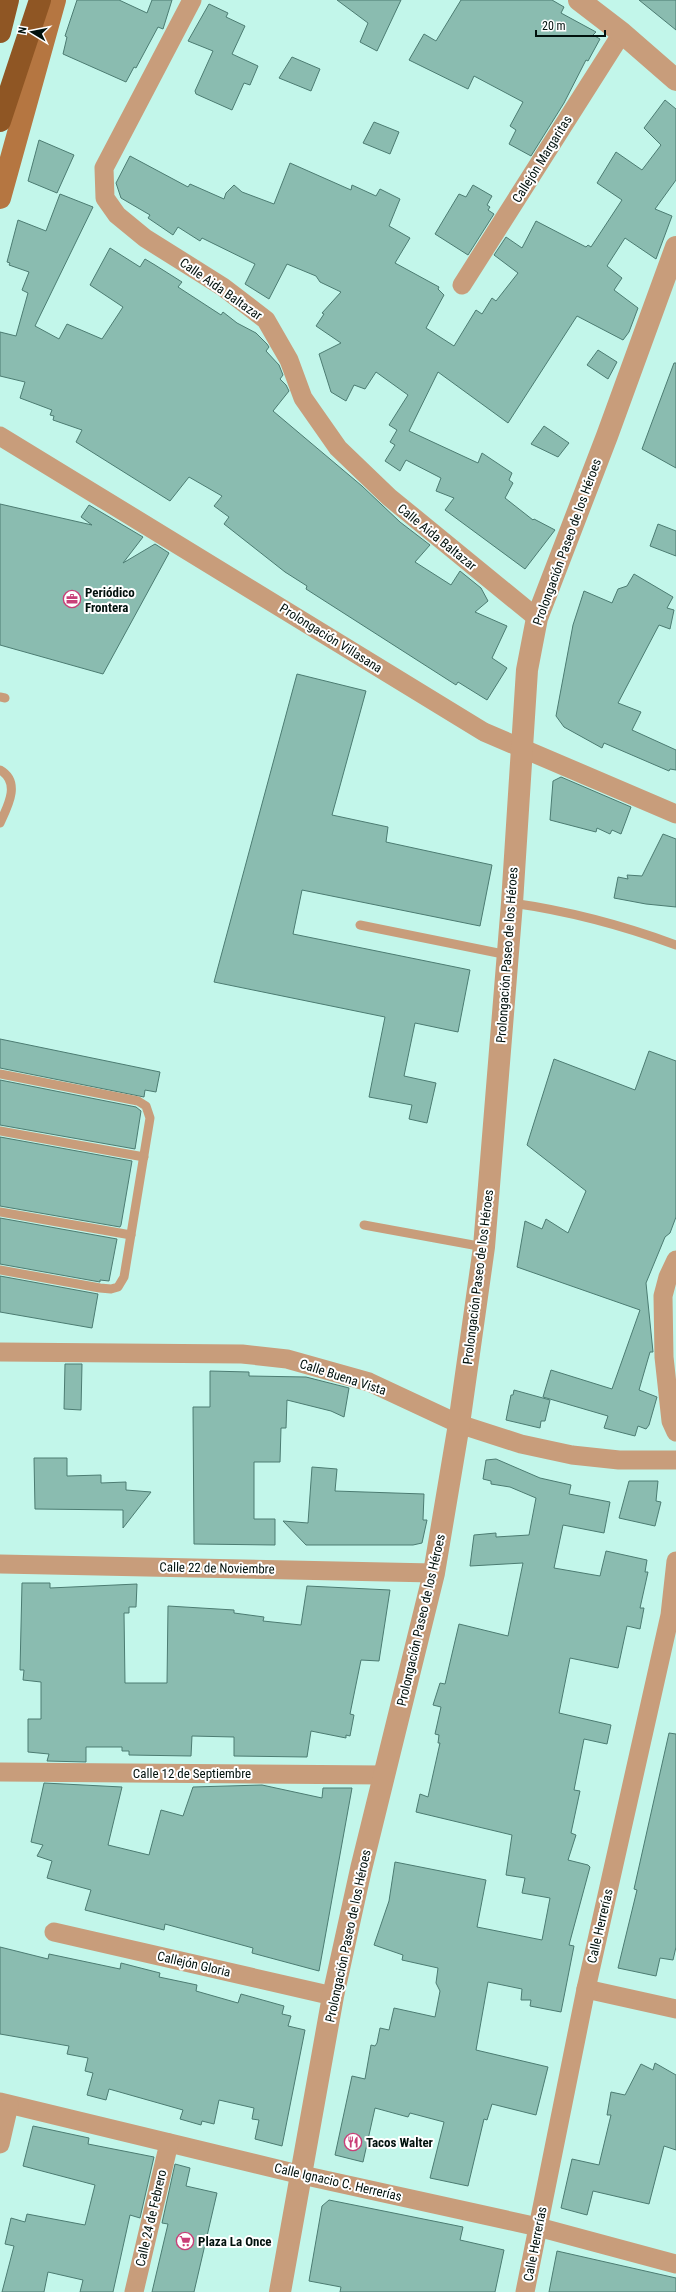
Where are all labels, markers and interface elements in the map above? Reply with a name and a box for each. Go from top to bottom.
north arrow [12,12,52,52]
scale bar [536,12,605,38]
text: 20 m [542,19,566,33]
text: N [16,26,30,35]
street label: Callejón Margaritas [509,113,575,205]
street label: Calle Aida Baltazar [177,255,265,323]
street label: Prolongación Paseo de los Héroes [530,457,604,627]
street label: Calle Aida Baltazar [395,501,479,573]
place label: Periódico Frontera [85,585,135,615]
office icon: Periódico Frontera [62,589,82,609]
street label: Prolongación Villasana [277,600,385,676]
street label: Prolongación Paseo de los Héroes [493,867,521,1043]
street label: Prolongación Paseo de los Héroes [460,1189,496,1365]
street label: Calle Buena Vista [298,1356,388,1398]
street label: Prolongación Paseo de los Héroes [394,1532,448,1708]
street label: Calle 22 de Noviembre [159,1559,275,1577]
street label: Calle 12 de Septiembre [133,1766,251,1781]
street label: Prolongación Paseo de los Héroes [322,1848,374,2024]
street label: Calle Herrerías [584,1887,616,1965]
street label: Callejón Gloria [156,1948,232,1980]
restaurant icon: Tacos Walter [343,2132,363,2152]
place label: Tacos Walter [366,2135,434,2150]
street label: Calle Ignacio C. Herrerías [273,2160,403,2204]
street label: Calle 24 de Febrero [133,2168,169,2268]
street label: Calle Herrerías [520,2205,550,2283]
supermarket icon: Plaza La Once [175,2231,195,2251]
place label: Plaza La Once [198,2234,272,2249]

